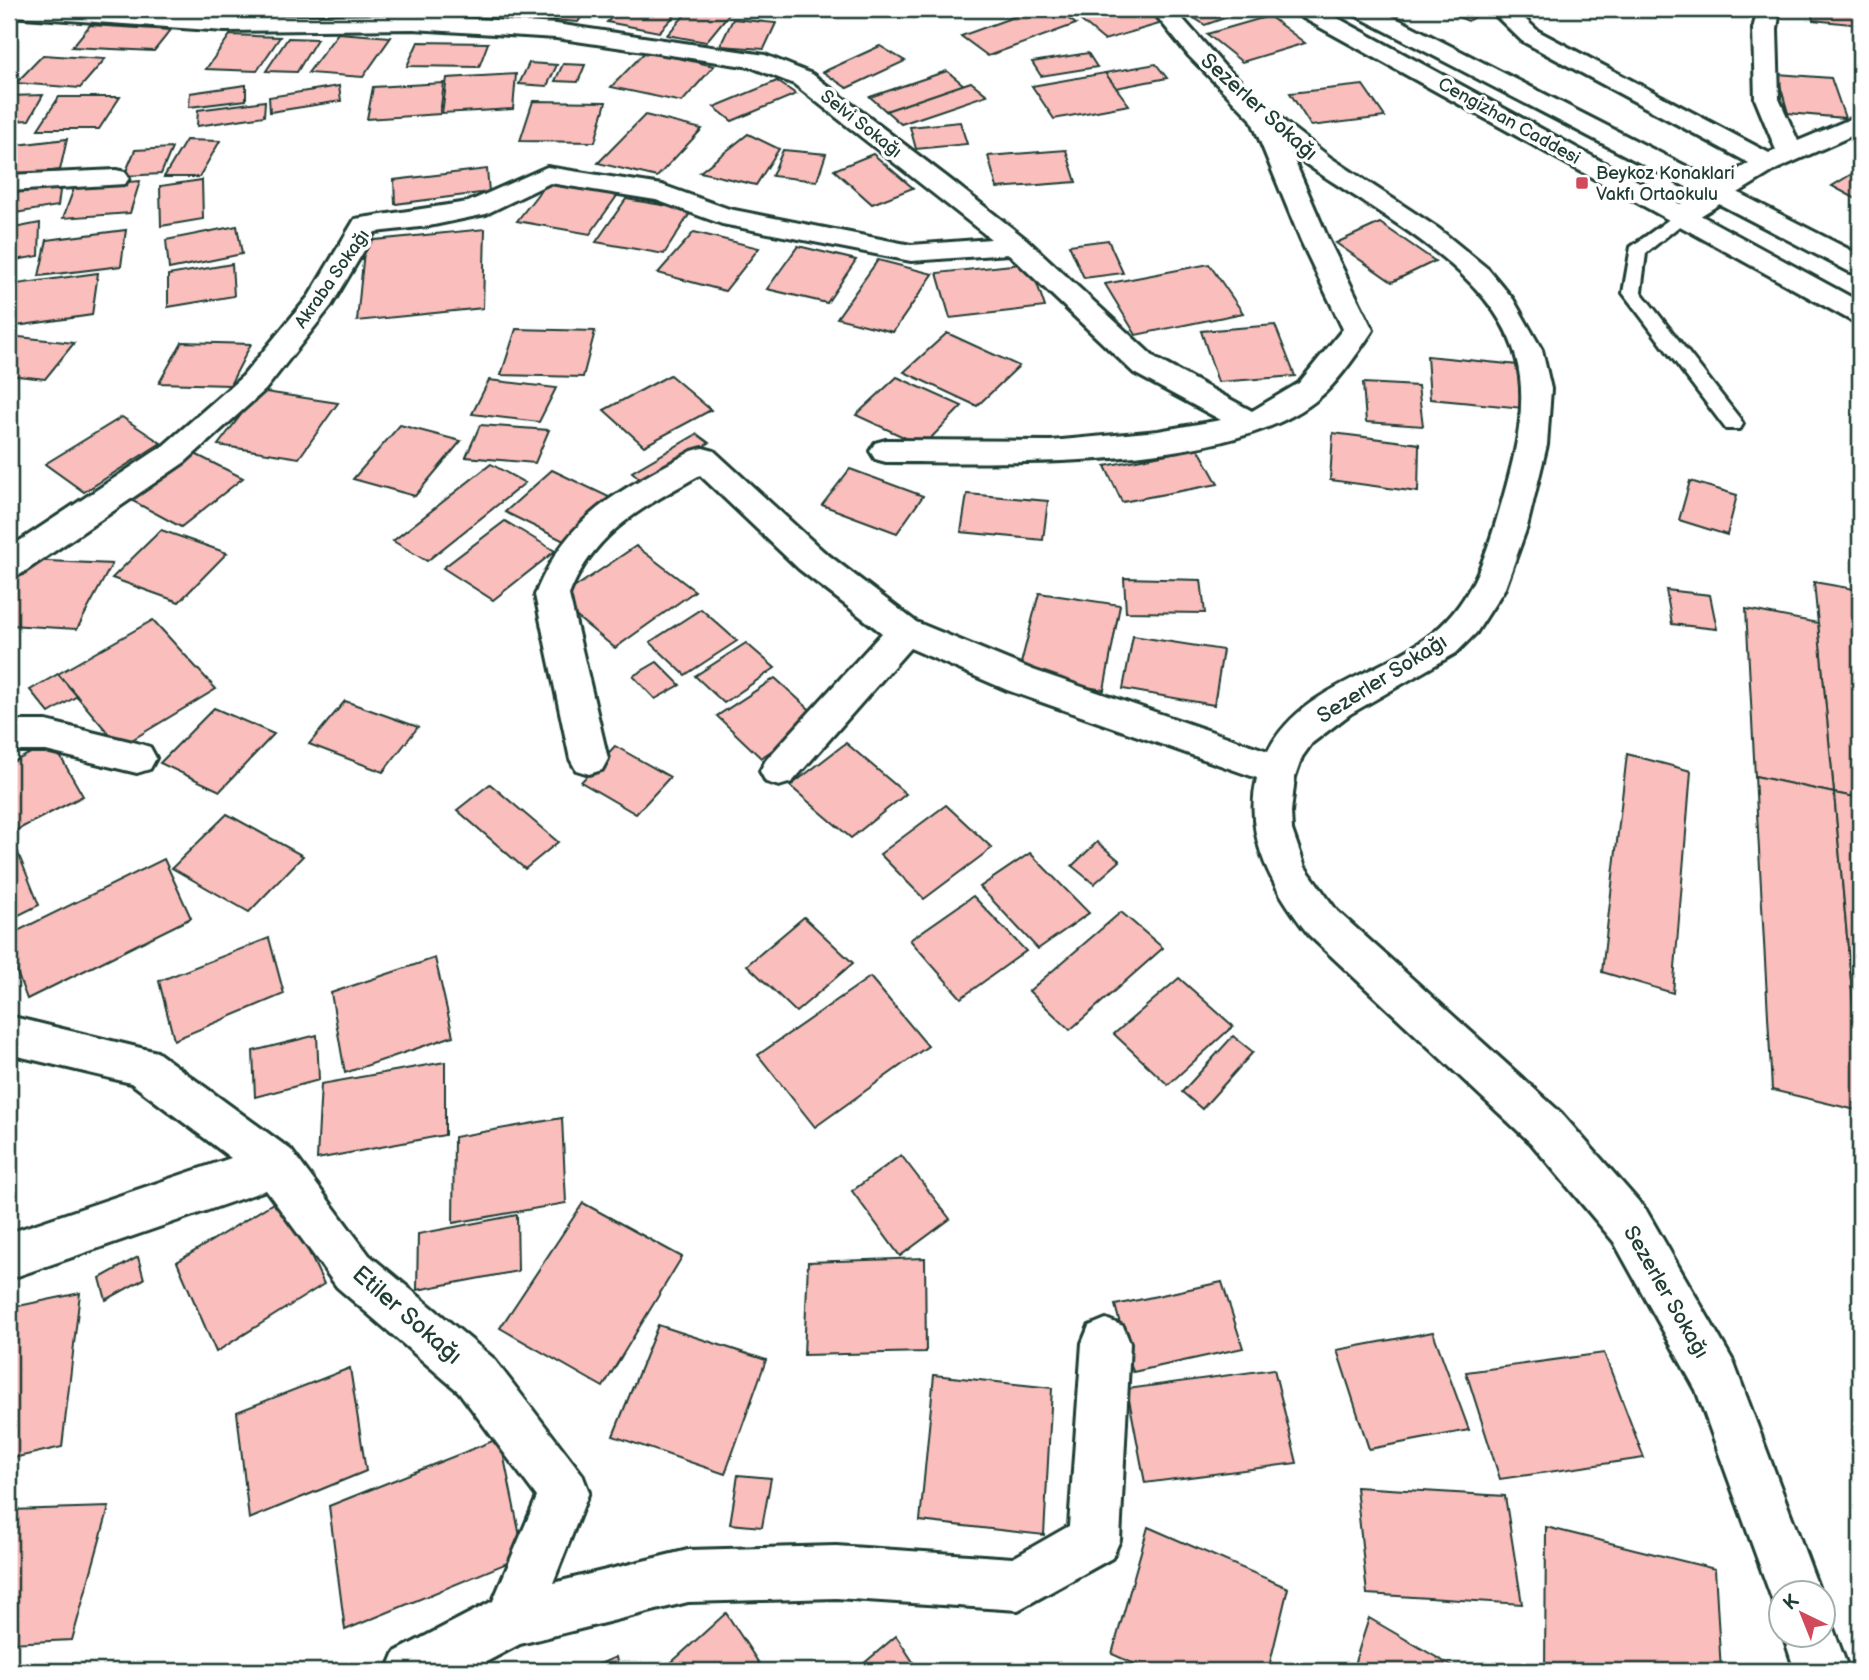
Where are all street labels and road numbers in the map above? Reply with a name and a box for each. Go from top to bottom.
street label: Sezerler Sokağı [1196,48,1322,166]
street label: Cengizhan Caddesi [1434,73,1584,169]
street label: Selvi Sokağı [816,86,906,162]
street label: Akraba Sokağı [290,226,374,332]
street label: Sezerler Sokağı [1313,629,1451,729]
street label: Sezerler Sokağı [1618,1222,1714,1362]
street label: Etiler Sokağı [346,1260,468,1370]

